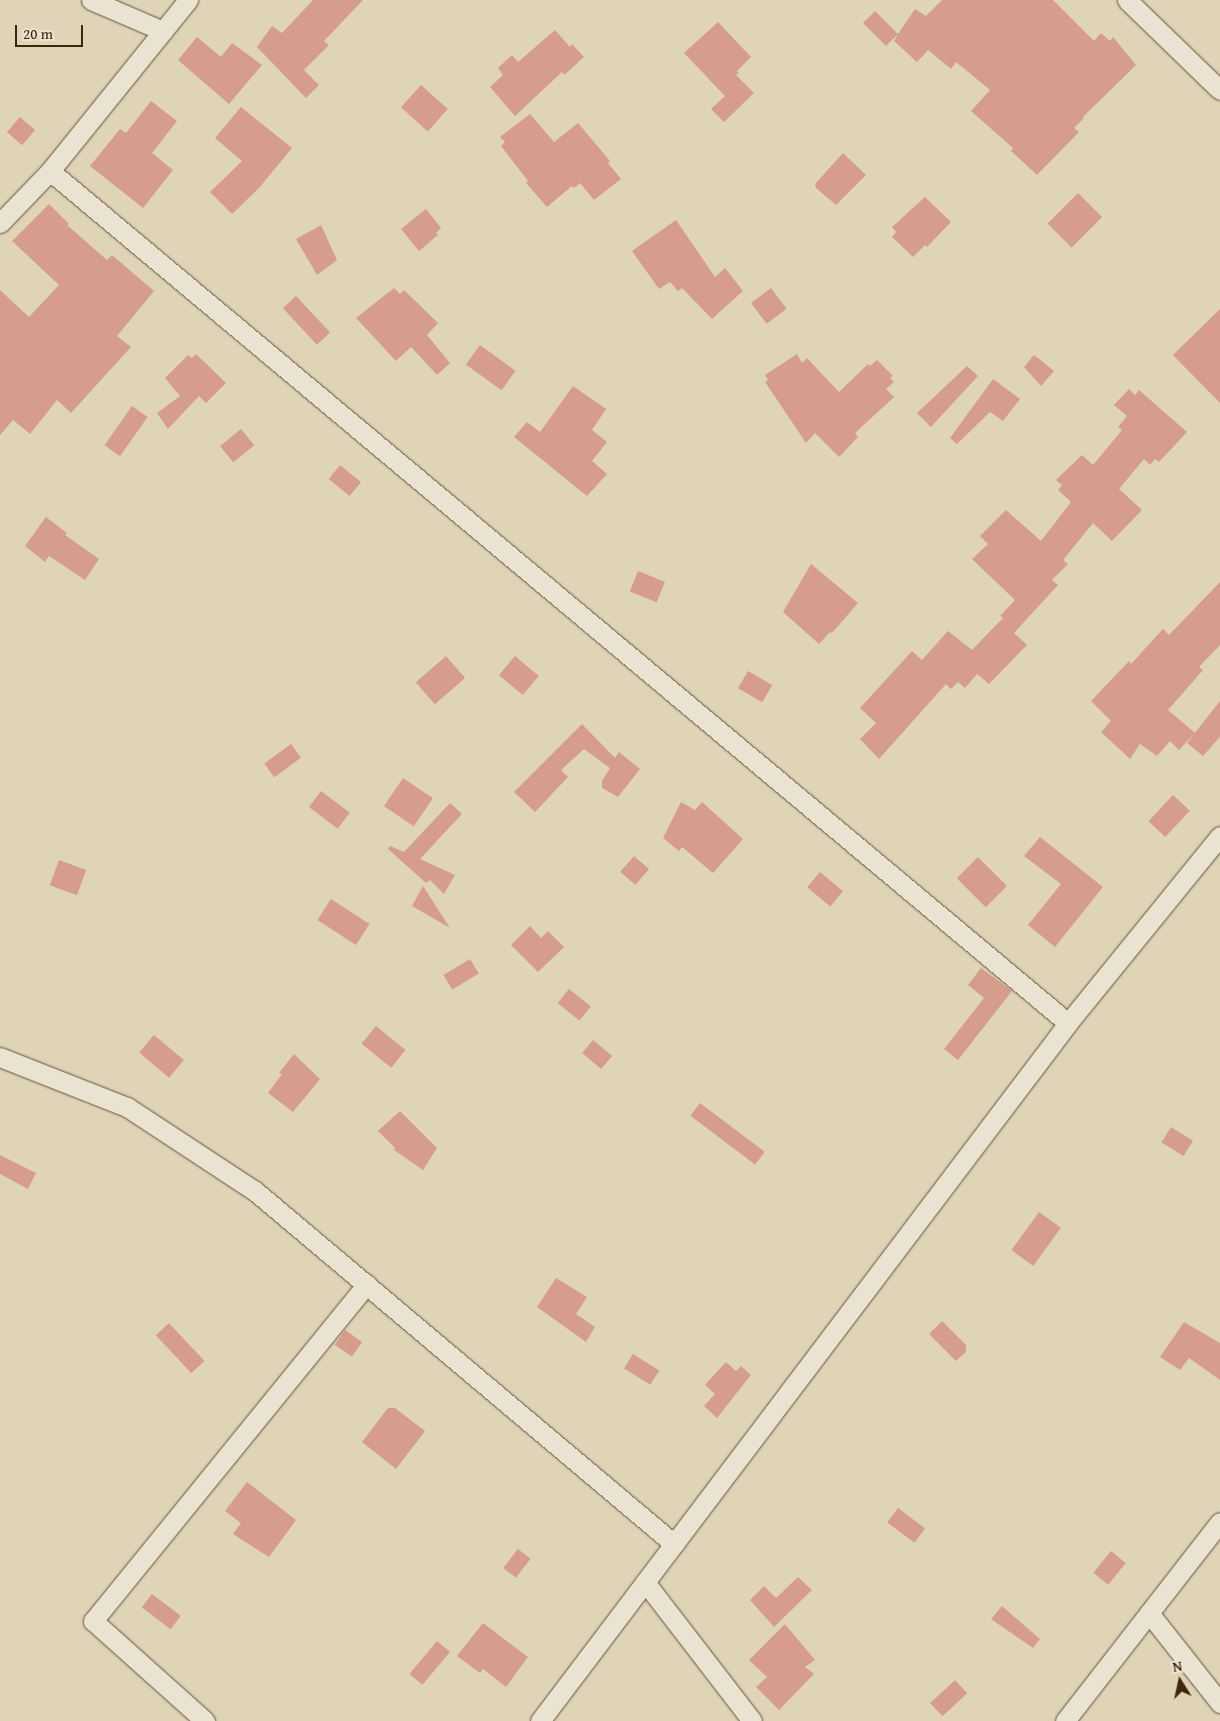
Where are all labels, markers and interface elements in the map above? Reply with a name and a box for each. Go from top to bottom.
scale bar [18,15,85,47]
text: 20 m [23,23,53,44]
north arrow [1155,1656,1205,1706]
text: N [1171,1656,1184,1677]

